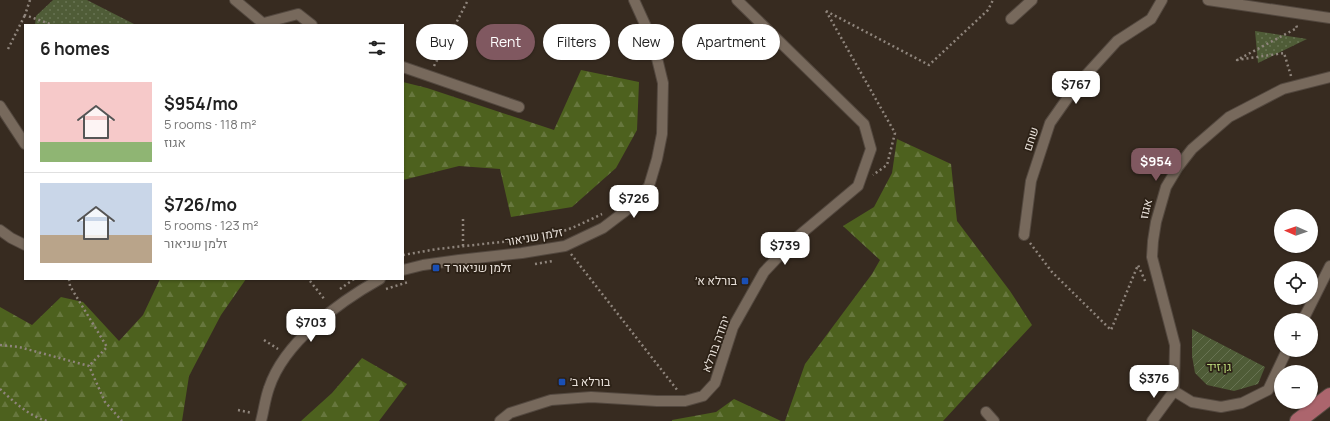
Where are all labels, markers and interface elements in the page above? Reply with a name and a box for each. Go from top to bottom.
chip: Buy [416,24,468,60]
chip: Rent [476,24,535,60]
chip: Filters [543,24,610,60]
chip: New [618,24,674,60]
chip: Apartment [682,24,780,60]
text: 6 homes [40,37,110,60]
icon: filters [366,37,388,59]
pin: $767 [1052,71,1100,105]
text: $767 [1061,75,1091,93]
text: $954/mo [164,92,238,115]
icon: home [72,98,120,146]
text: 5 rooms · 118 m² [164,115,257,133]
street label: שחם [1019,125,1042,153]
text: אגוז [164,133,186,151]
pin: $954 [1132,148,1180,182]
text: $954 [1140,152,1172,170]
pin: $726 [610,185,658,219]
text: $726 [619,189,649,207]
text: $726/mo [164,193,237,216]
street label: אגוז [1135,197,1156,221]
icon: home [72,199,120,247]
north arrow [1274,209,1318,253]
map controls [1274,209,1318,409]
text: 5 rooms · 123 m² [164,216,259,234]
street label: זלמן שניאור [504,223,564,250]
pin: $739 [761,232,809,266]
text: זלמן שניאור [164,234,227,252]
text: $739 [770,236,800,254]
place label: זלמן שניאור ד [444,259,511,276]
button: locate [1274,261,1318,305]
marker: זלמן שניאור ד [431,263,441,273]
place label: בורלא א׳ [695,272,738,289]
marker: בורלא א׳ [740,276,750,286]
pin: $703 [287,309,335,343]
text: $703 [295,313,327,331]
street label: יהודה בורלא [697,313,734,375]
button: + [1274,313,1318,357]
park label: גן זיד [1207,358,1232,375]
pin: $376 [1130,365,1178,399]
button: − [1274,365,1318,409]
text: $376 [1139,369,1169,387]
place label: בורלא ב׳ [570,373,611,390]
marker: בורלא ב׳ [557,377,567,387]

